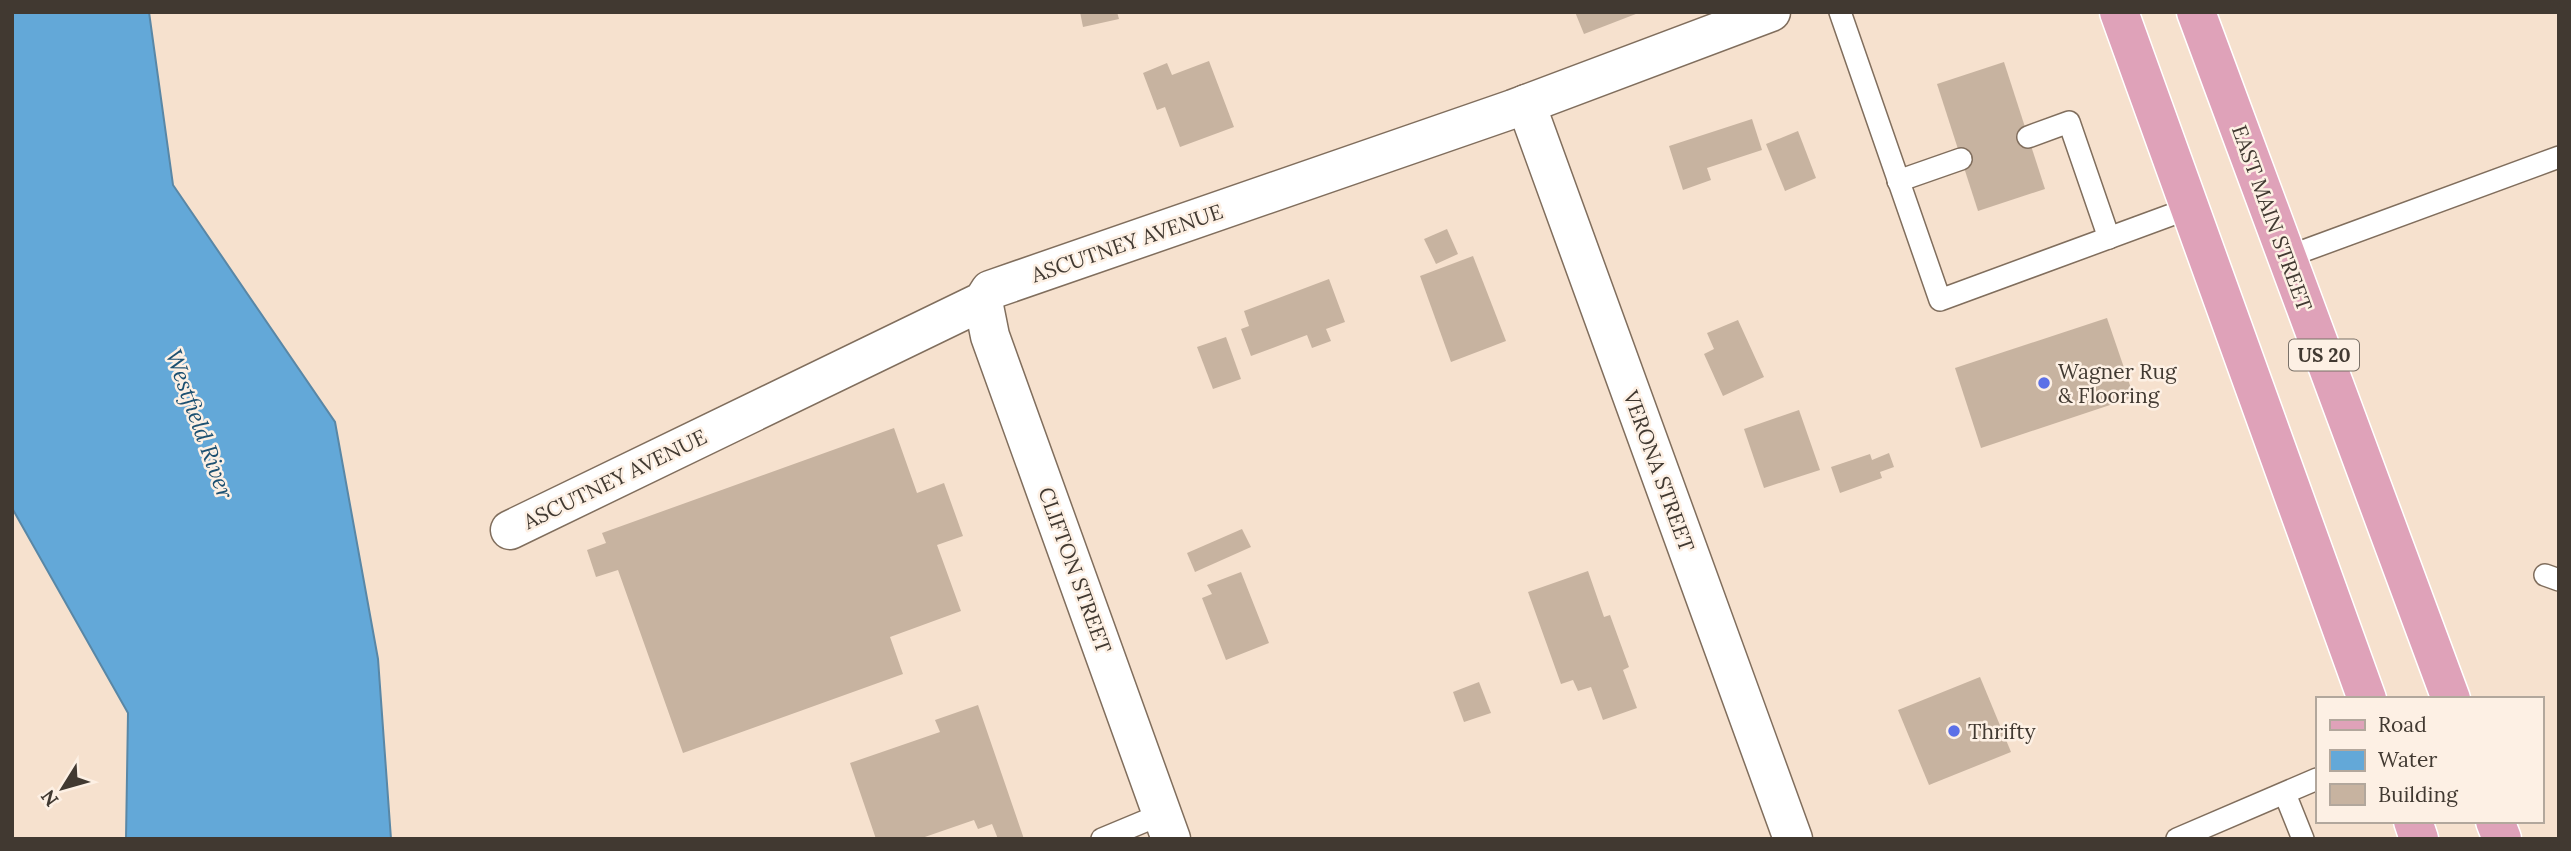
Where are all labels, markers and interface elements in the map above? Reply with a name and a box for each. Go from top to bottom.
street label: EAST MAIN STREET [2226,121,2318,315]
street label: ASCUTNEY AVENUE [1027,198,1226,289]
road number: US 20 [2289,340,2359,370]
water label: Westfield River [160,345,241,503]
place label: Wagner Rug & Flooring [2058,358,2177,409]
marker: Wagner Rug & Flooring [2036,375,2052,391]
street label: VERONA STREET [1617,386,1701,555]
street label: ASCUTNEY AVENUE [518,423,711,536]
street label: CLIFTON STREET [1032,483,1118,657]
legend [2316,697,2543,823]
text: Road [2378,711,2427,738]
place label: Thrifty [1968,718,2036,745]
marker: Thrifty [1946,723,1962,739]
text: Water [2378,746,2437,773]
north arrow [28,753,98,823]
text: Building [2378,781,2458,808]
text: N [35,785,63,811]

